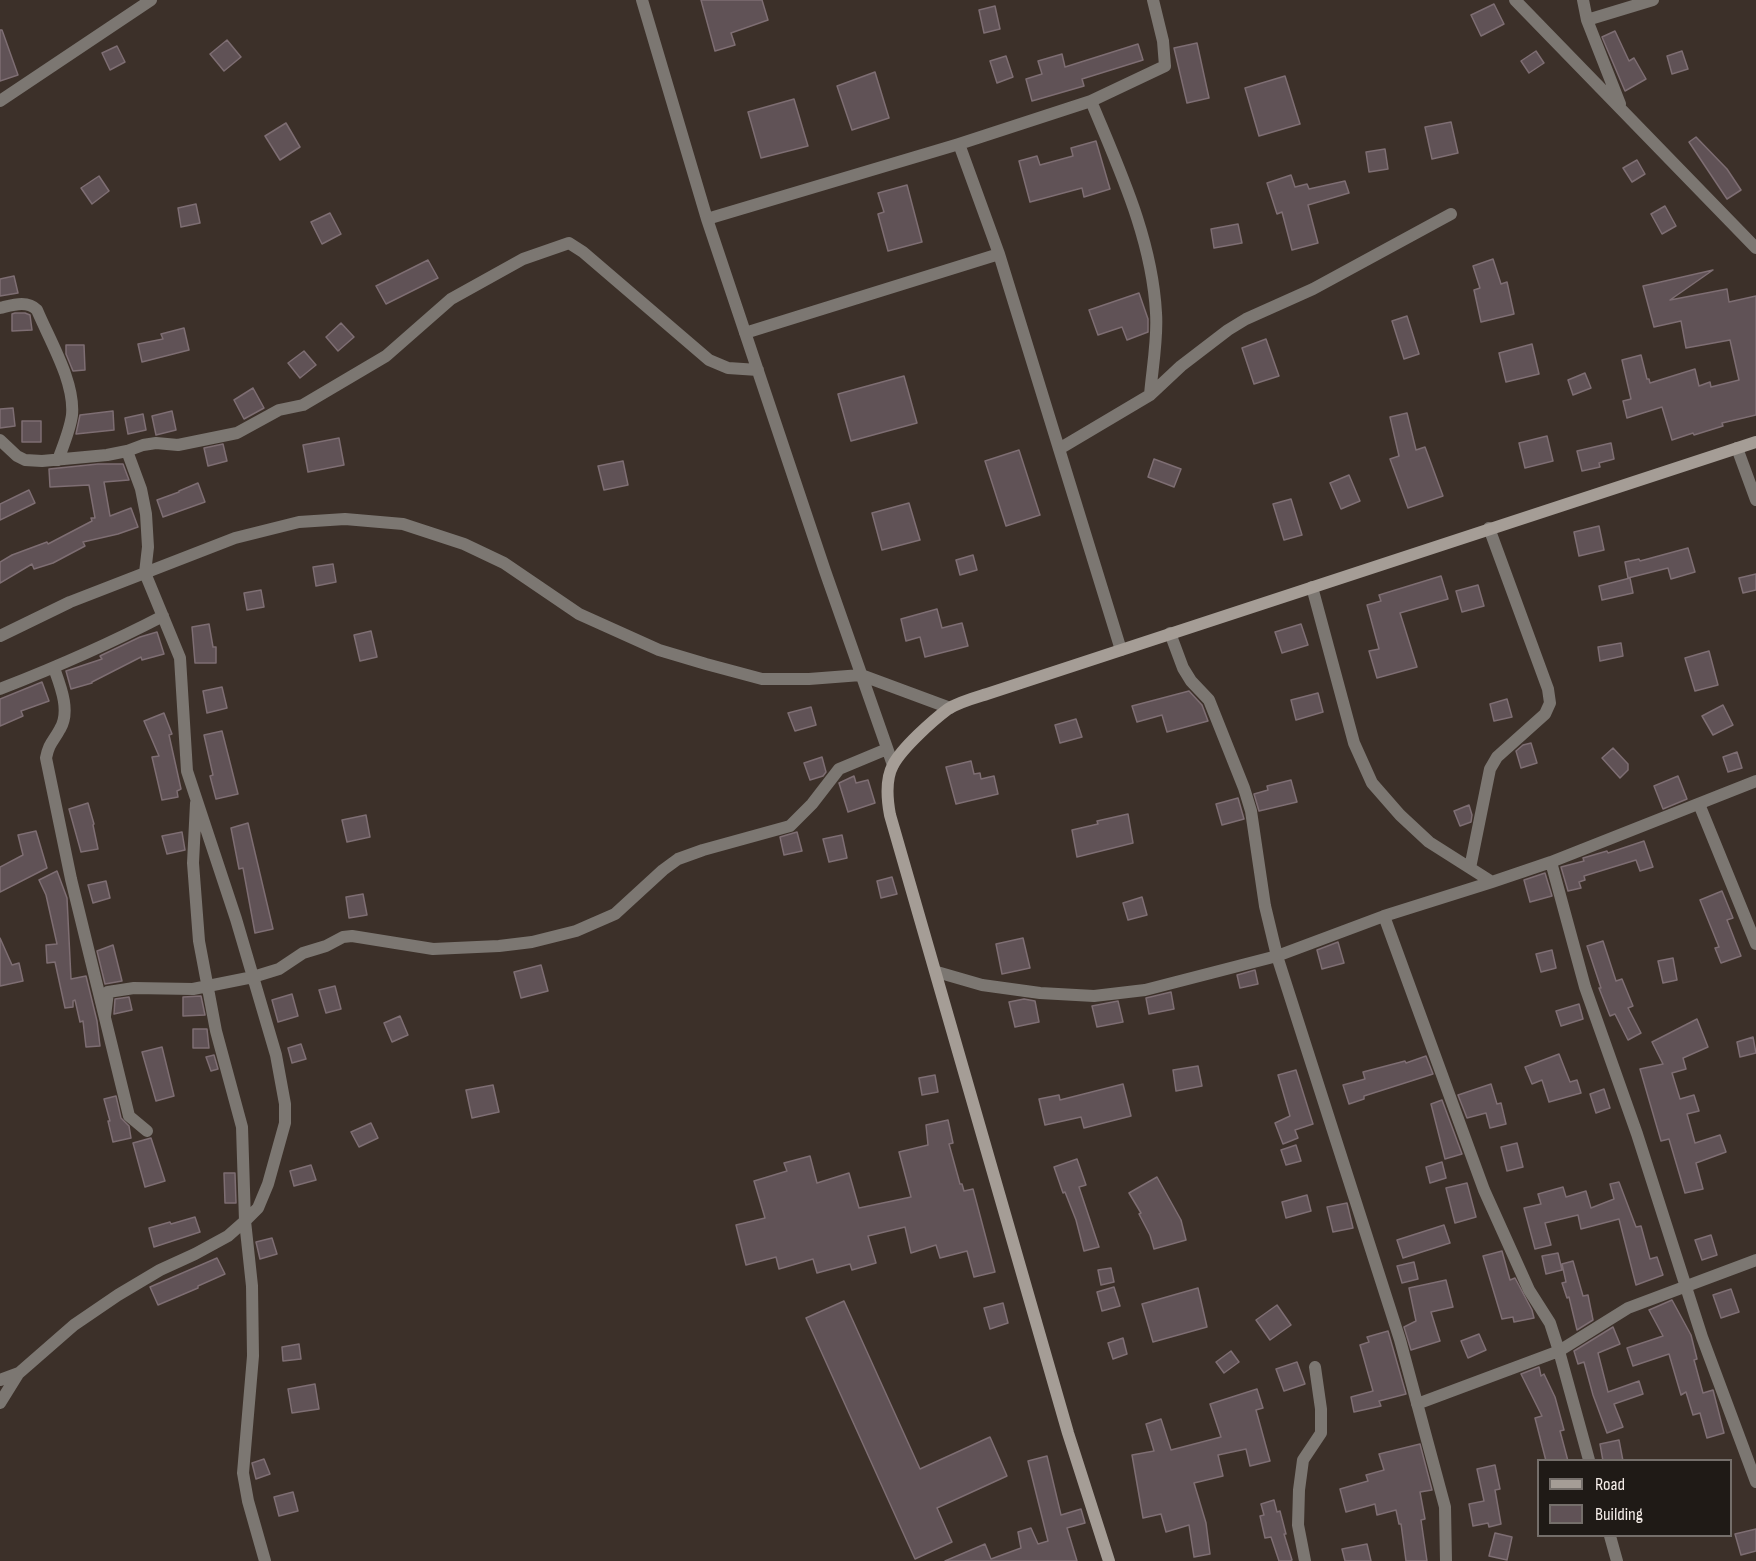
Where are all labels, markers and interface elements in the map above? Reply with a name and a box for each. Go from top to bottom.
legend [1537,1459,1732,1537]
text: Road [1595,1474,1625,1495]
text: Building [1595,1504,1643,1525]

